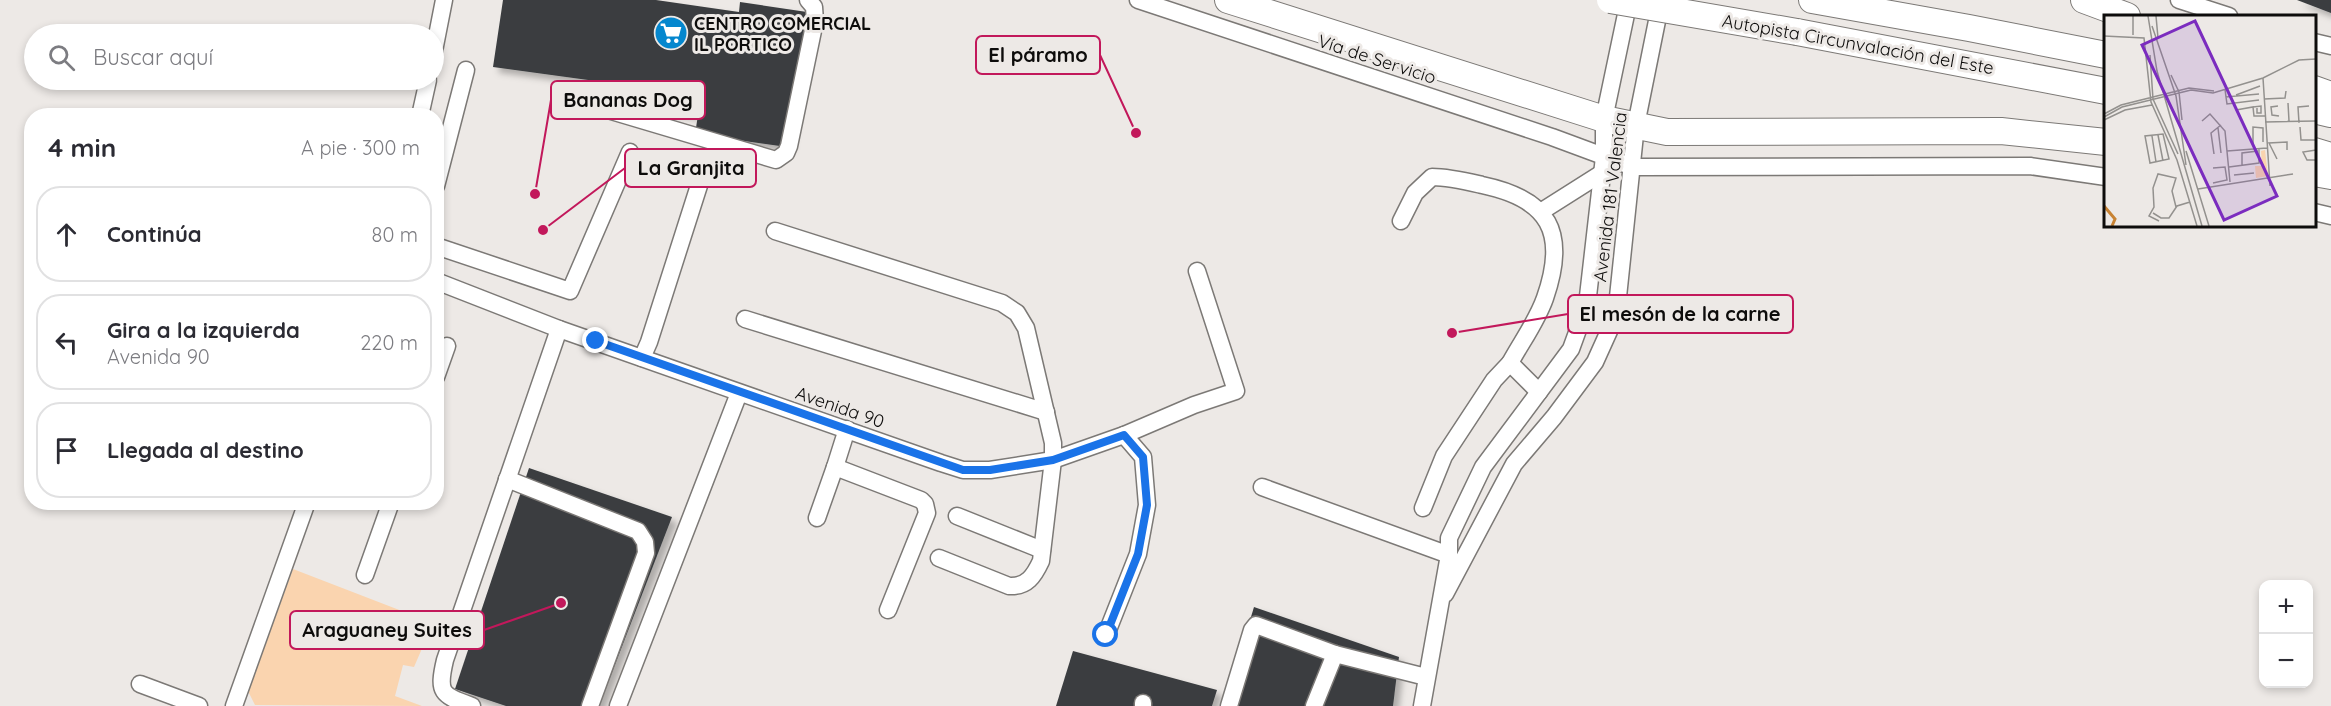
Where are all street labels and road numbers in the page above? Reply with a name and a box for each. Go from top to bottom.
street label: Autopista Circunvalación del Este [1720,9,1996,79]
street label: Vía de Servicio [1315,29,1439,89]
street label: Avenida 181 Valencia [1588,111,1632,283]
street label: Avenida 90 [793,381,887,433]

